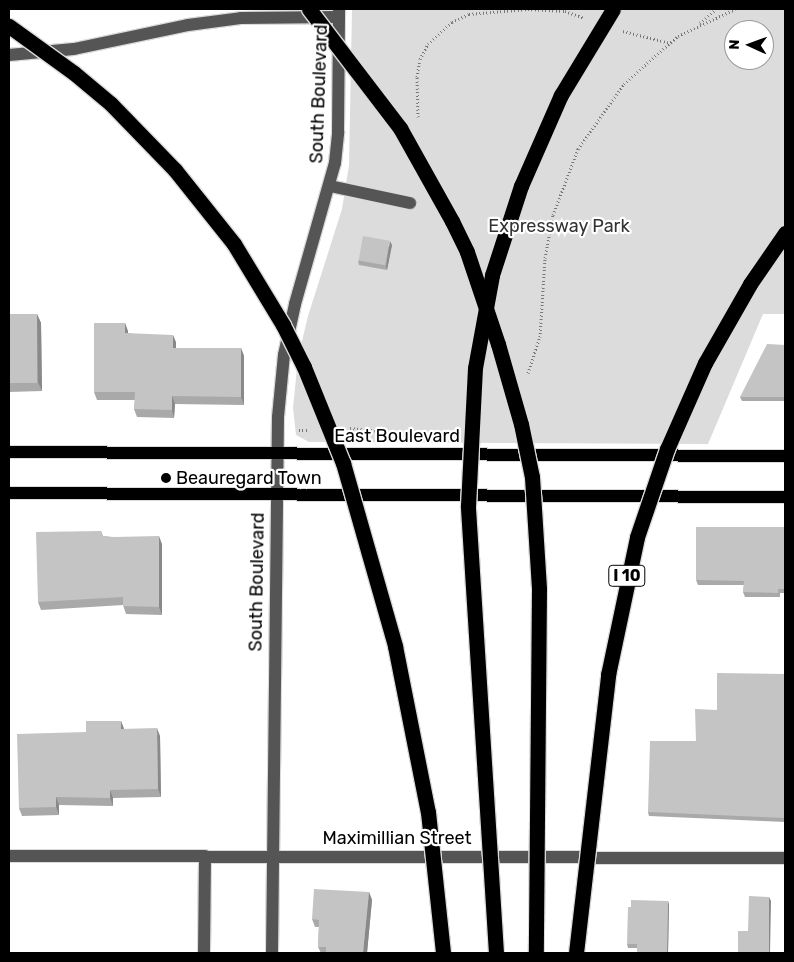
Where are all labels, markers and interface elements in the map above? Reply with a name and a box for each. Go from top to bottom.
north arrow [724,20,774,70]
street label: South Boulevard [306,24,332,164]
text: N [726,39,743,50]
park label: Expressway Park [488,215,630,237]
street label: East Boulevard [334,425,460,447]
place label: Beauregard Town [176,467,322,489]
marker: Beauregard Town [160,472,172,484]
street label: South Boulevard [245,512,269,652]
road number: I 10 [608,562,646,590]
street label: Maximillian Street [322,827,472,849]

